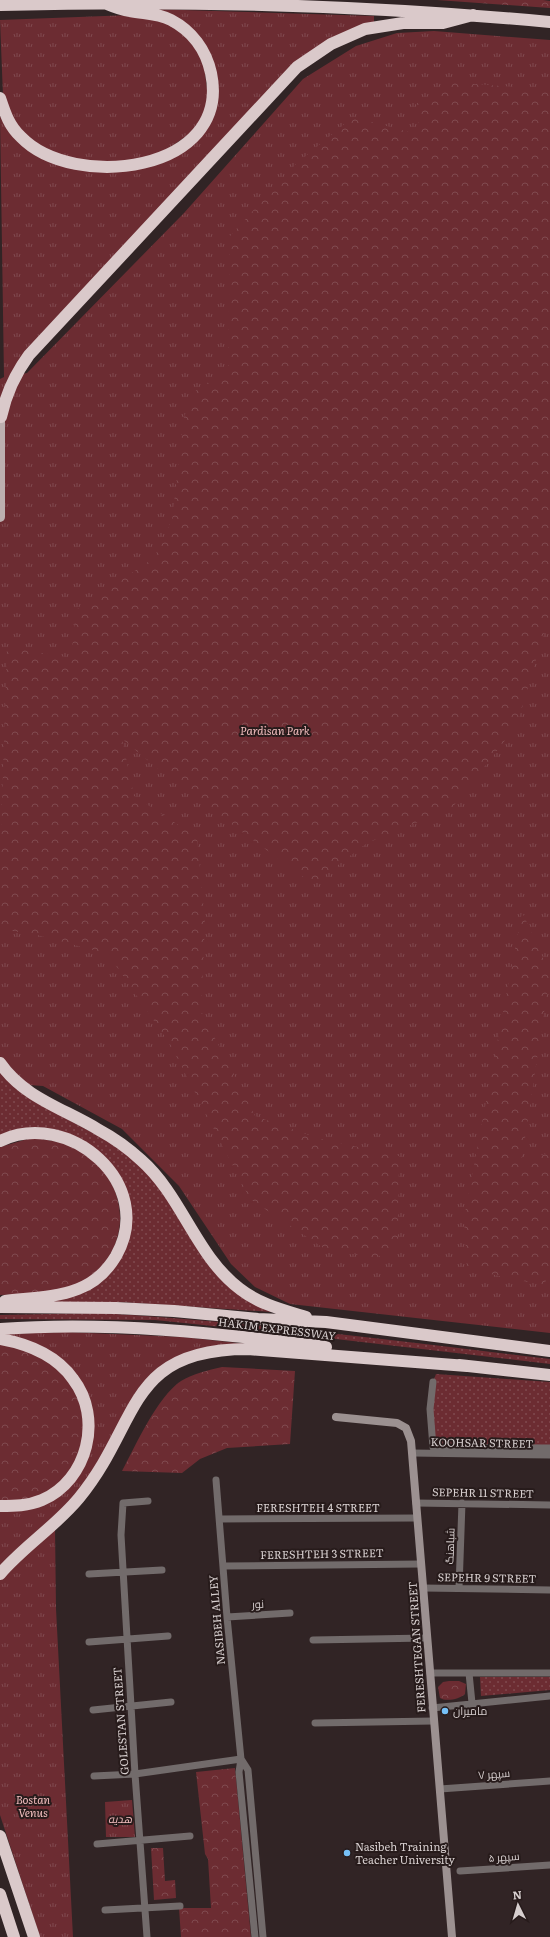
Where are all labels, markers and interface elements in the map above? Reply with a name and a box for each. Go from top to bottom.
park label: Pardisan Park [240,722,310,738]
street label: HAKIM EXPRESSWAY [217,1313,337,1343]
street label: KOOHSAR STREET [431,1433,533,1451]
street label: SEPEHR 11 STREET [432,1483,534,1501]
street label: FERESHTEH 4 STREET [256,1499,380,1515]
street label: شباهنگ [440,1527,458,1565]
street label: FERESHTEH 3 STREET [260,1544,384,1562]
street label: SEPEHR 9 STREET [437,1568,537,1586]
street label: NASIBEH ALLEY [204,1574,228,1666]
street label: FERESHTEGAN STREET [403,1581,429,1713]
street label: نور [250,1595,265,1611]
street label: GOLESTAN STREET [108,1667,132,1775]
place label: مامیران [453,1702,487,1718]
marker: مامیران [440,1706,450,1716]
street label: سپهر ۷ [477,1764,510,1782]
park label: Bostan Venus [16,1791,51,1820]
park label: هدیه [108,1810,132,1826]
place label: Nasibeh Training Teacher University [355,1838,456,1867]
street label: سپهر ۵ [488,1847,520,1865]
marker: Nasibeh Training Teacher University [342,1848,352,1858]
north arrow [498,1885,538,1925]
text: N [512,1886,522,1902]

